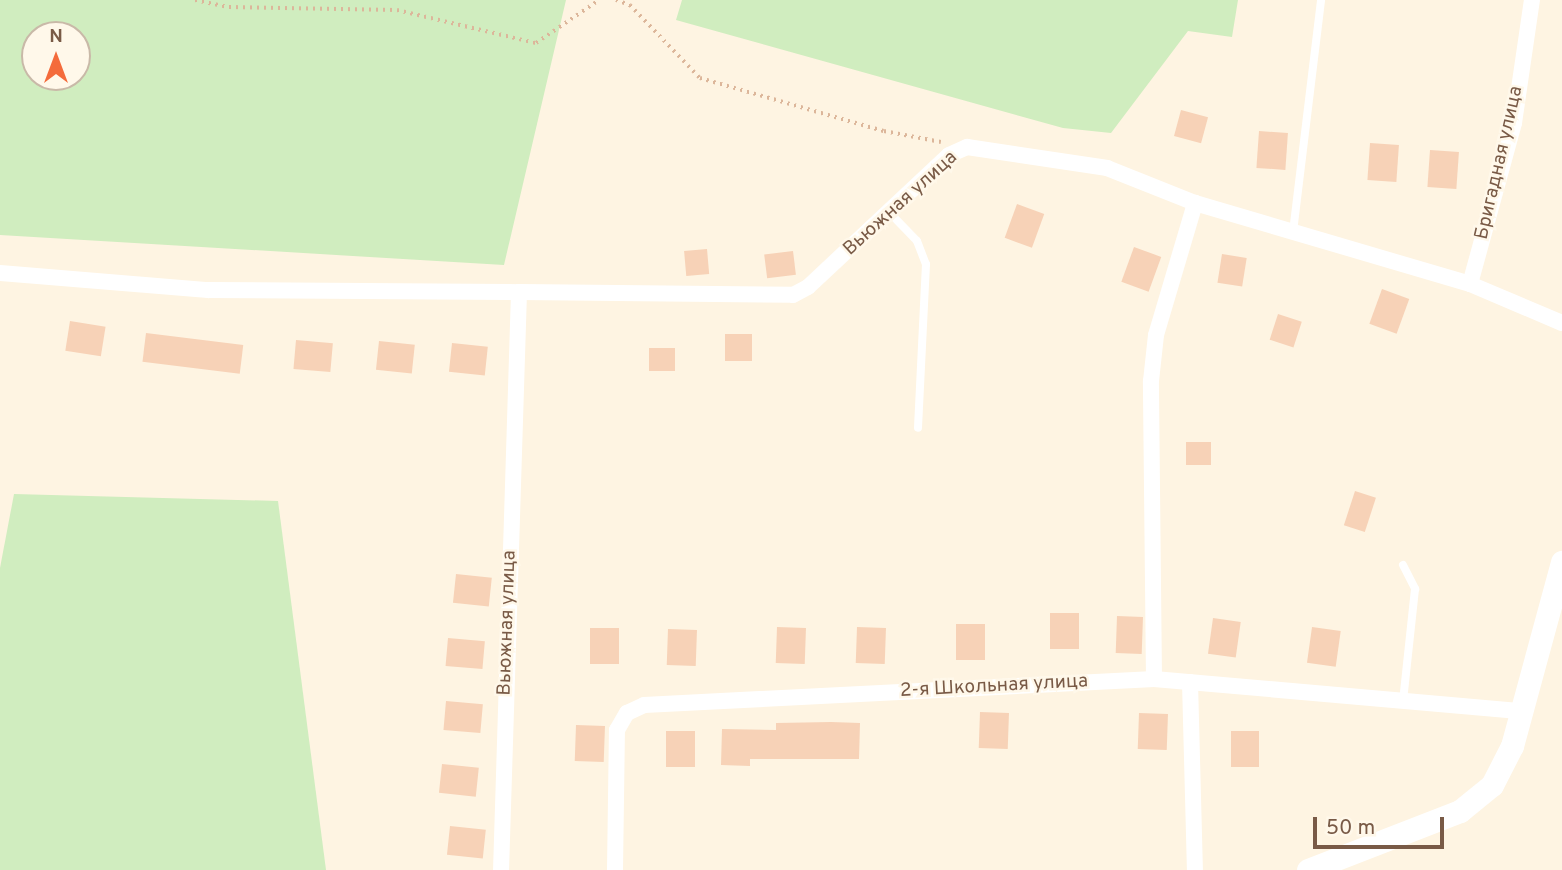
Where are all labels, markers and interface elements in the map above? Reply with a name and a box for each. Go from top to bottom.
north arrow [21,21,91,91]
text: N [49,25,63,49]
street label: Бригадная улица [1471,84,1529,242]
street label: Вьюжная улица [839,147,963,261]
street label: Вьюжная улица [494,550,522,696]
street label: 2-я Школьная улица [899,671,1089,703]
scale bar [1317,804,1448,848]
text: 50 m [1326,815,1375,842]

